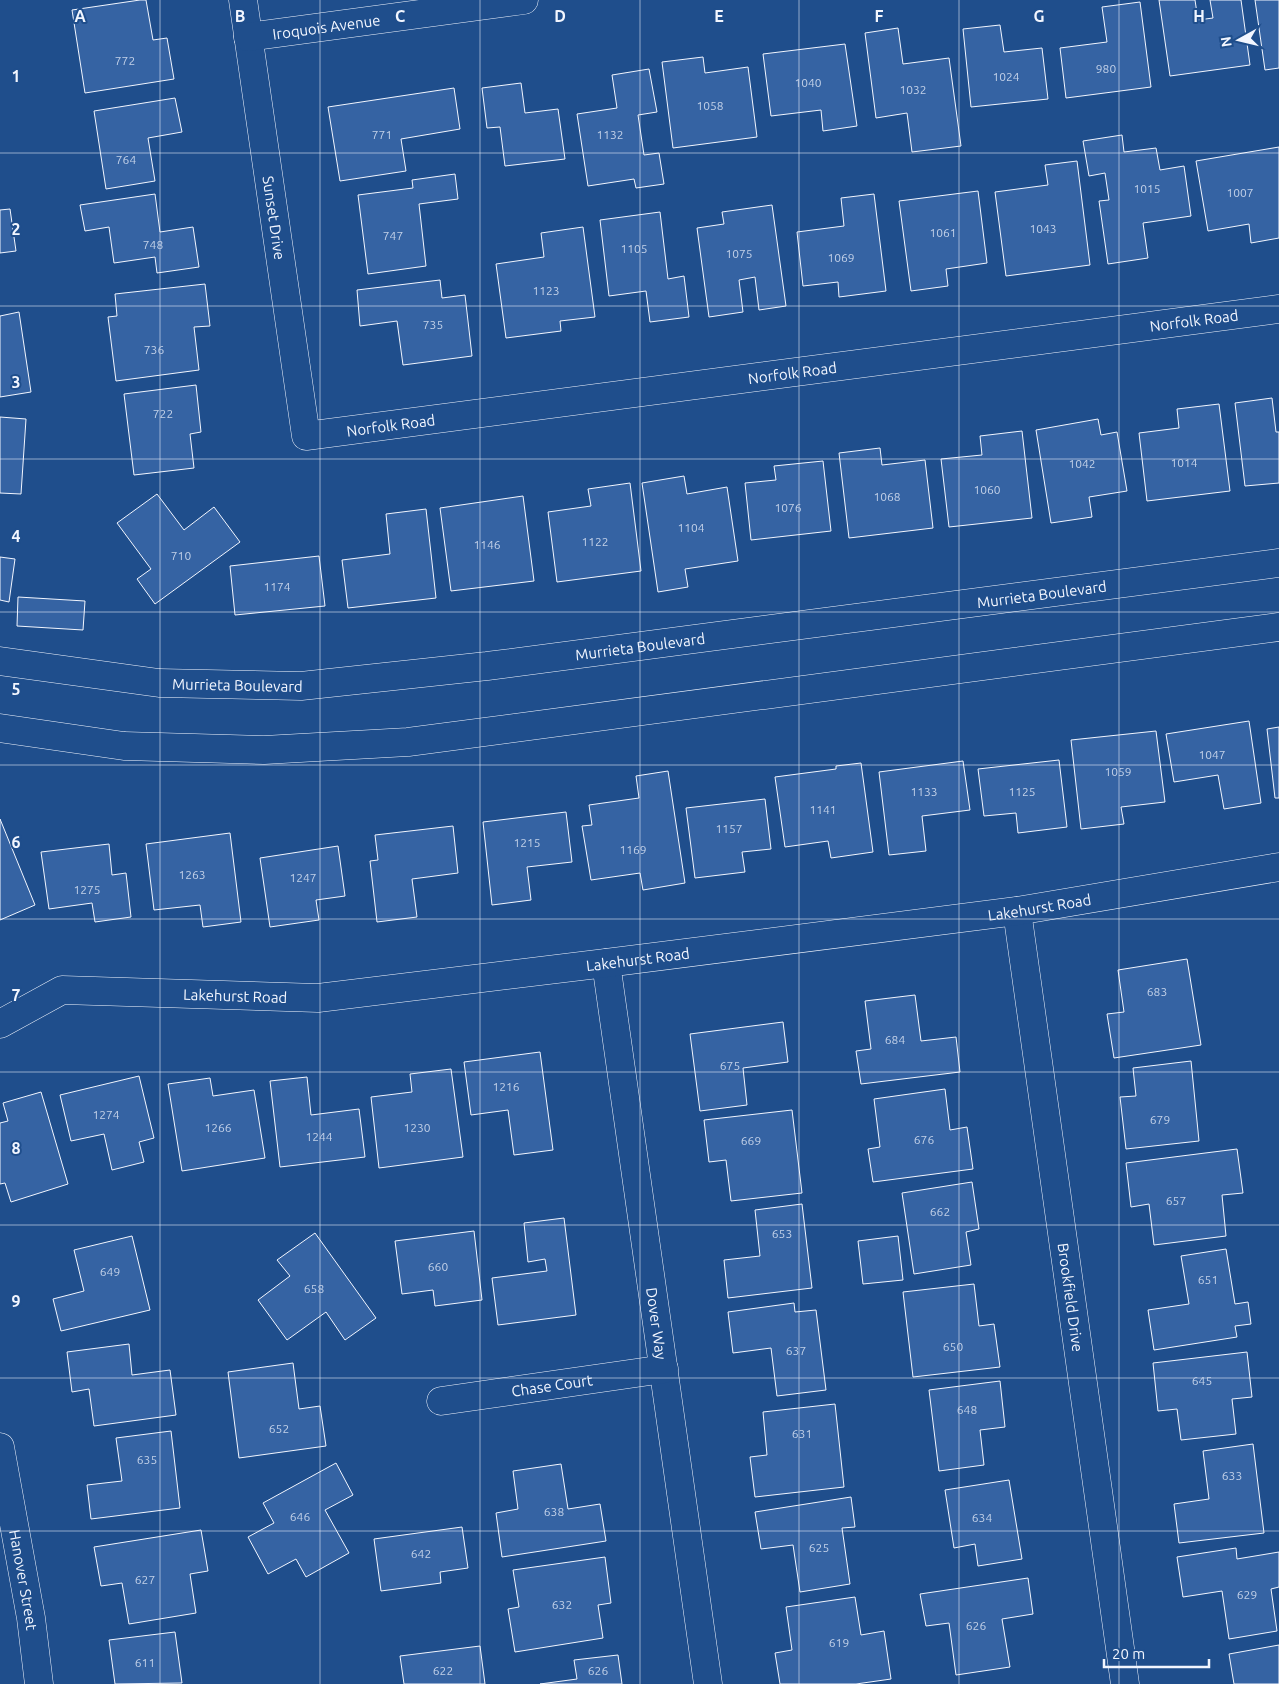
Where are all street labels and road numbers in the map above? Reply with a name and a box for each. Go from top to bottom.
street label: Iroquois Avenue [271,11,381,42]
street label: Sunset Drive [260,175,289,261]
street label: Norfolk Road [1149,306,1239,334]
street label: Norfolk Road [747,358,838,387]
street label: Norfolk Road [345,411,436,439]
street label: Murrieta Boulevard [976,577,1108,611]
street label: Murrieta Boulevard [574,629,706,663]
street label: Murrieta Boulevard [172,675,303,695]
street label: Lakehurst Road [987,890,1092,923]
street label: Lakehurst Road [585,944,691,974]
street label: Lakehurst Road [183,985,288,1006]
street label: Brookfield Drive [1055,1242,1087,1353]
street label: Dover Way [643,1286,670,1361]
street label: Chase Court [510,1371,594,1399]
street label: Hanover Street [7,1528,41,1631]

